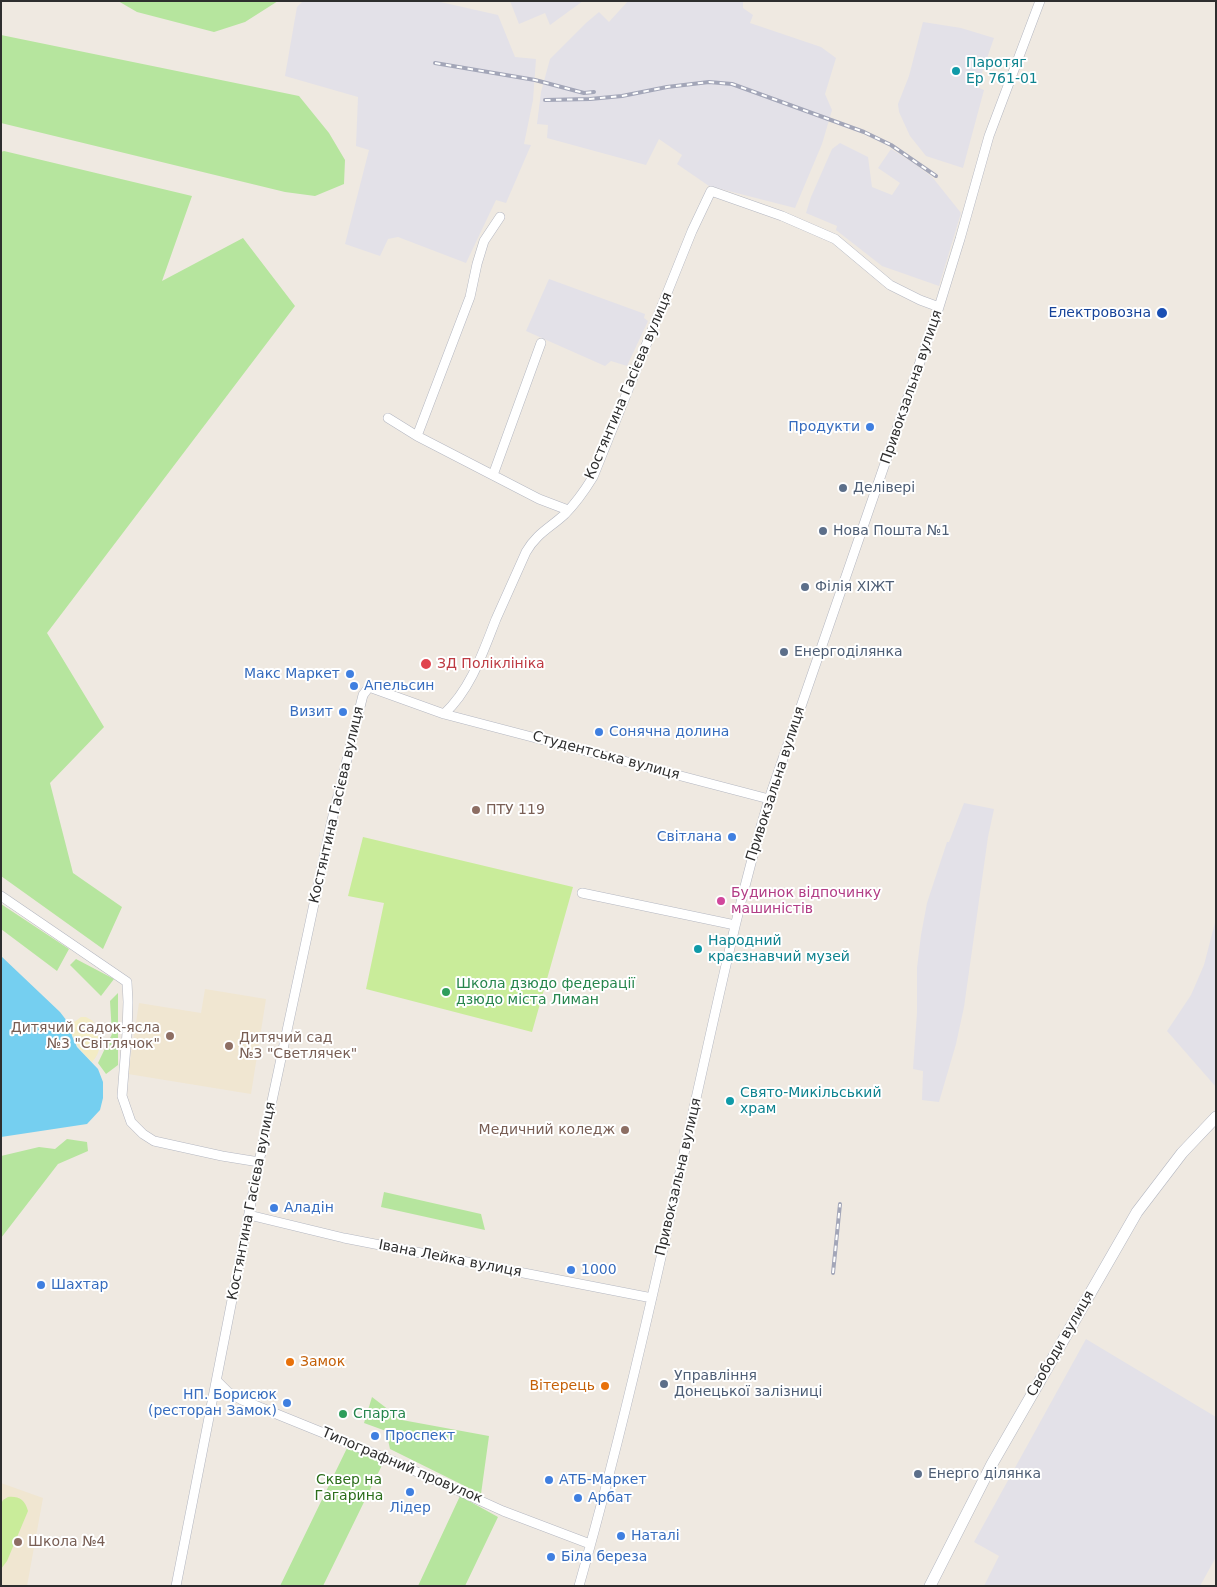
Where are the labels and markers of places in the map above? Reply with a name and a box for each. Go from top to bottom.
place label: Паротяг Ер 761-01 [966,55,1038,88]
marker: Паротяг Ер 761-01 [950,65,962,77]
place label: Електровозна [1049,305,1151,321]
marker: Електровозна [1155,306,1169,320]
place label: Продукти [788,419,860,435]
marker: Продукти [864,421,876,433]
place label: Делівері [853,480,915,496]
marker: Делівері [837,482,849,494]
place label: Нова Пошта №1 [833,523,950,539]
marker: Нова Пошта №1 [817,525,829,537]
place label: Філія ХІЖТ [815,579,894,595]
marker: Філія ХІЖТ [799,581,811,593]
place label: Енергоділянка [794,644,903,660]
marker: Енергоділянка [778,646,790,658]
place label: ЗД Поліклініка [437,656,545,672]
marker: ЗД Поліклініка [419,657,433,671]
place label: Макс Маркет [244,666,340,682]
marker: Макс Маркет [344,668,356,680]
place label: Апельсин [364,678,434,694]
marker: Апельсин [348,680,360,692]
place label: Визит [290,704,333,720]
marker: Визит [337,706,349,718]
place label: Сонячна долина [609,724,729,740]
marker: Сонячна долина [593,726,605,738]
place label: ПТУ 119 [486,802,545,818]
marker: ПТУ 119 [470,804,482,816]
place label: Світлана [657,829,722,845]
marker: Світлана [726,831,738,843]
place label: Будинок відпочинку машиністів [731,885,881,918]
marker: Будинок відпочинку машиністів [715,895,727,907]
place label: Народний краєзнавчий музей [708,933,850,966]
marker: Народний краєзнавчий музей [692,943,704,955]
place label: Школа дзюдо федерації дзюдо міста Лиман [456,976,635,1009]
marker: Школа дзюдо федерації дзюдо міста Лиман [440,986,452,998]
place label: Дитячий садок-ясла №3 "Світлячок" [11,1020,160,1052]
marker: Дитячий садок-ясла №3 "Світлячок" [164,1030,176,1042]
place label: Дитячий сад №3 "Светлячек" [239,1030,357,1062]
marker: Дитячий сад №3 "Светлячек" [223,1040,235,1052]
place label: Свято-Микільський храм [740,1085,882,1118]
marker: Свято-Микільський храм [724,1095,736,1107]
place label: Медичний коледж [479,1122,615,1138]
marker: Медичний коледж [619,1124,631,1136]
place label: Аладін [284,1200,334,1216]
marker: Аладін [268,1202,280,1214]
place label: 1000 [581,1262,617,1278]
marker: 1000 [565,1264,577,1276]
place label: Шахтар [51,1277,108,1293]
marker: Шахтар [35,1279,47,1291]
place label: Замок [300,1354,345,1370]
marker: Замок [284,1356,296,1368]
place label: Управління Донецької залізниці [674,1368,822,1400]
place label: Вітерець [529,1378,595,1394]
marker: Управління Донецької залізниці [658,1378,670,1390]
marker: Вітерець [599,1380,611,1392]
place label: НП. Борисюк (ресторан Замок) [148,1387,277,1420]
marker: НП. Борисюк (ресторан Замок) [281,1397,293,1409]
place label: Спарта [353,1406,406,1422]
marker: Спарта [337,1408,349,1420]
place label: Проспект [385,1428,455,1444]
marker: Проспект [369,1430,381,1442]
place label: Енерго ділянка [928,1466,1041,1482]
marker: Енерго ділянка [912,1468,924,1480]
place label: АТБ-Маркет [559,1472,647,1488]
marker: АТБ-Маркет [543,1474,555,1486]
marker: Лідер [404,1486,416,1498]
place label: Арбат [588,1490,632,1506]
marker: Арбат [572,1492,584,1504]
place label: Лідер [389,1500,431,1516]
place label: Наталі [631,1528,680,1544]
marker: Наталі [615,1530,627,1542]
place label: Школа №4 [28,1534,105,1550]
marker: Школа №4 [12,1536,24,1548]
place label: Біла береза [561,1549,647,1565]
marker: Біла береза [545,1551,557,1563]

